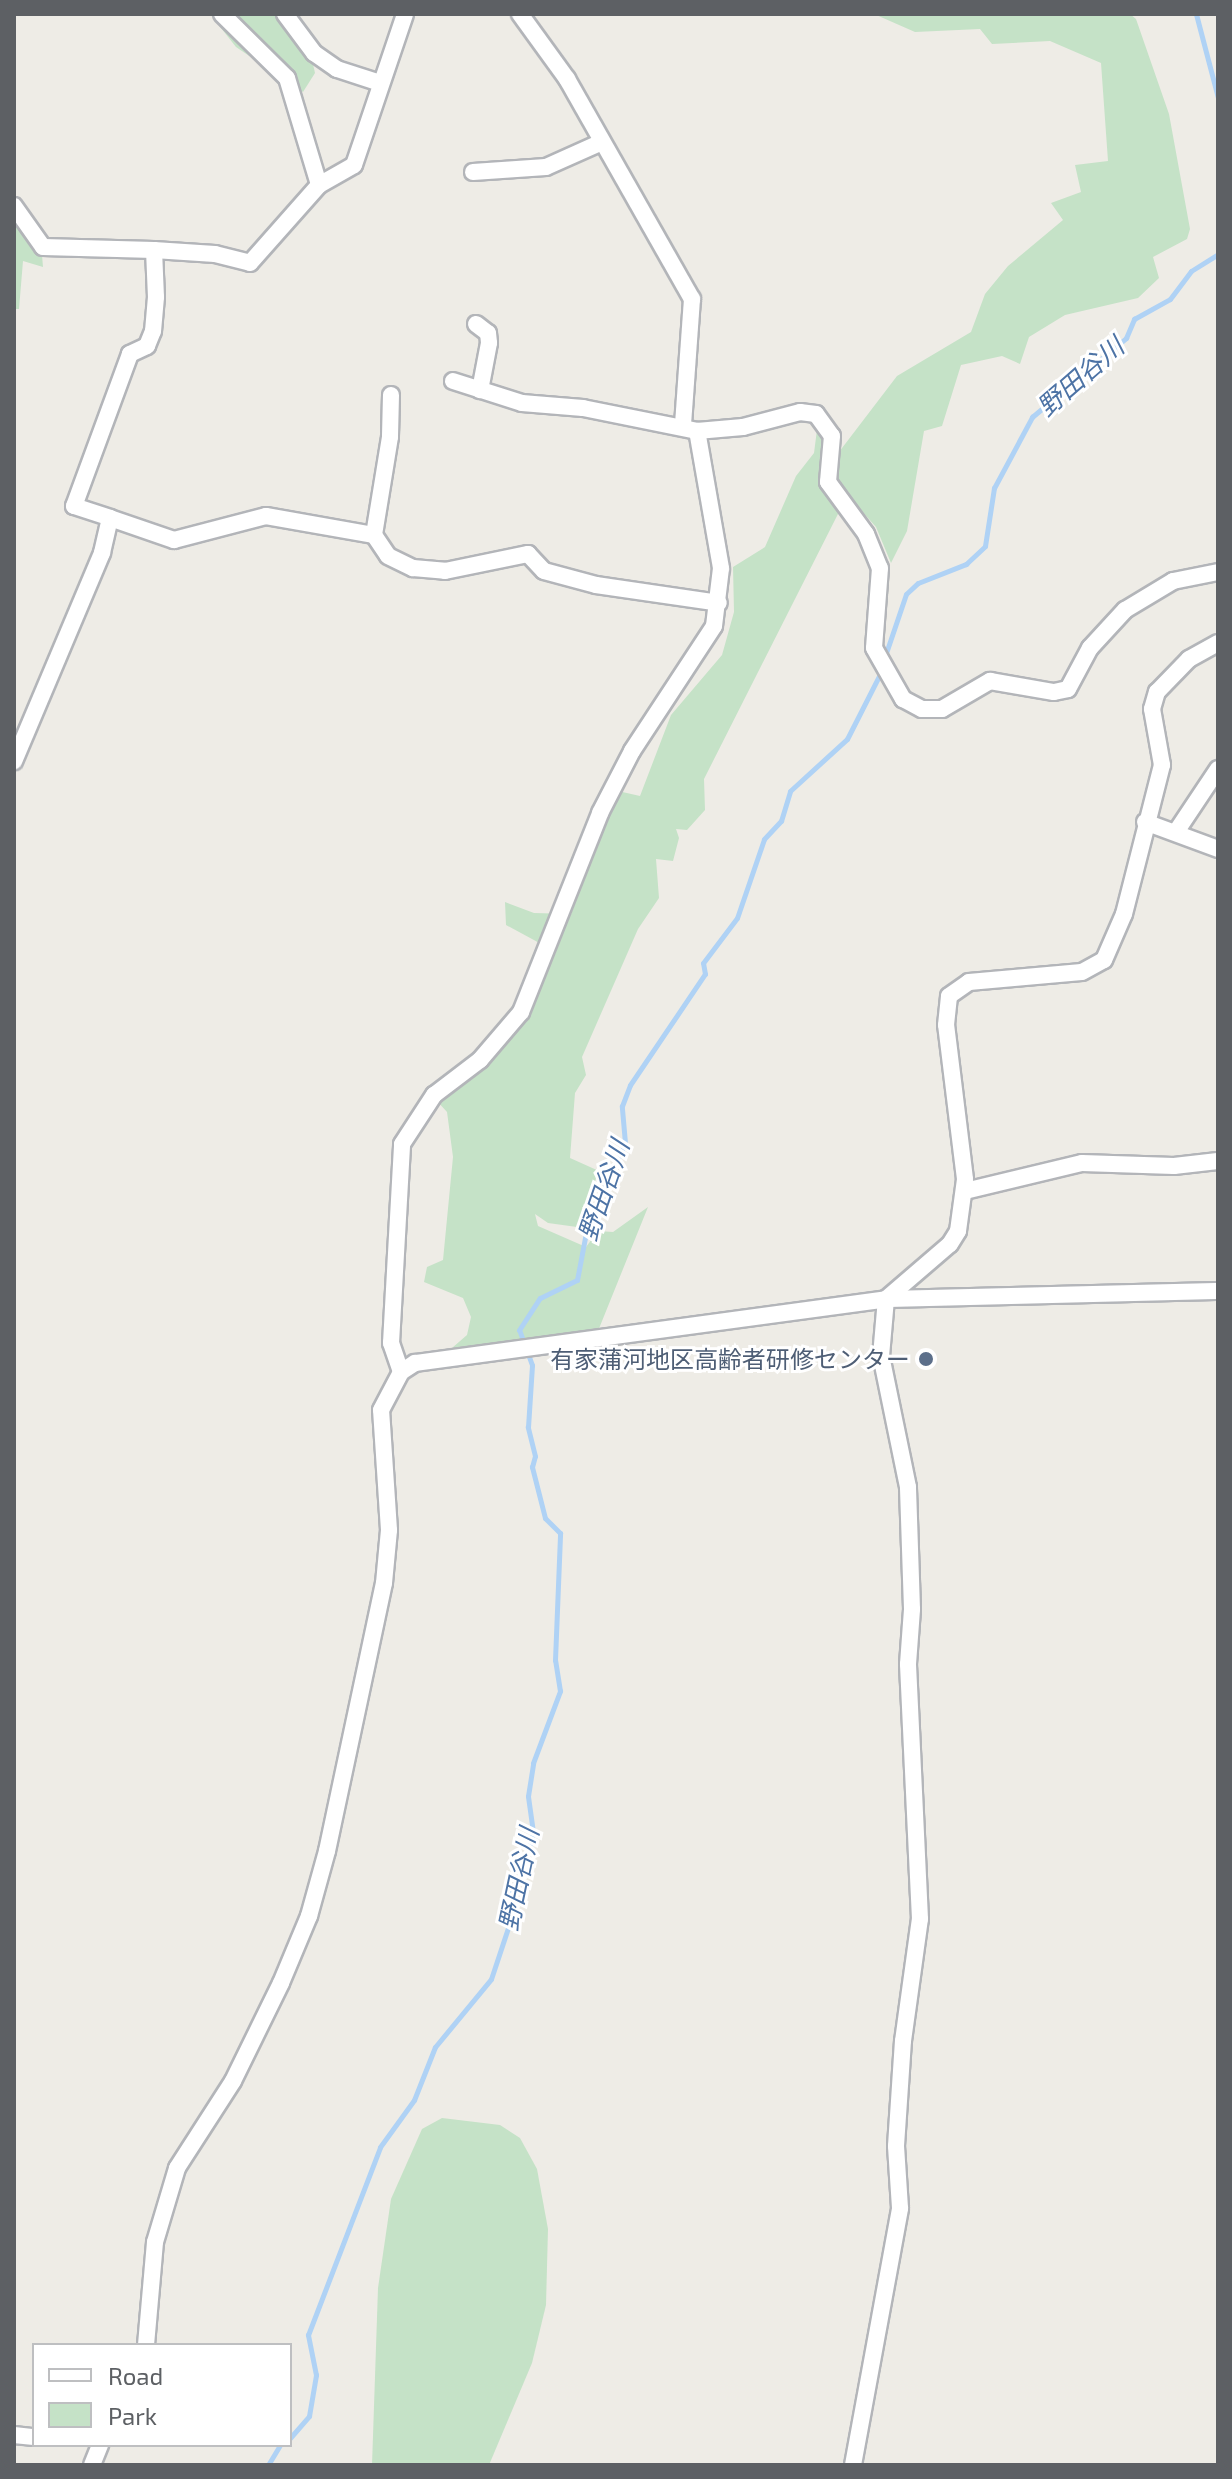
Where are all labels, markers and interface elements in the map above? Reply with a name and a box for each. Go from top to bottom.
water label: 野田谷川 [1031,330,1129,422]
water label: 野田谷川 [571,1136,635,1244]
place label: 有家蒲河地区高齢者研修センター [550,1345,910,1373]
marker: 有家蒲河地区高齢者研修センター [917,1350,935,1368]
water label: 野田谷川 [492,1825,544,1933]
legend [32,2343,292,2447]
text: Road [108,2361,163,2390]
text: Park [108,2401,157,2430]

